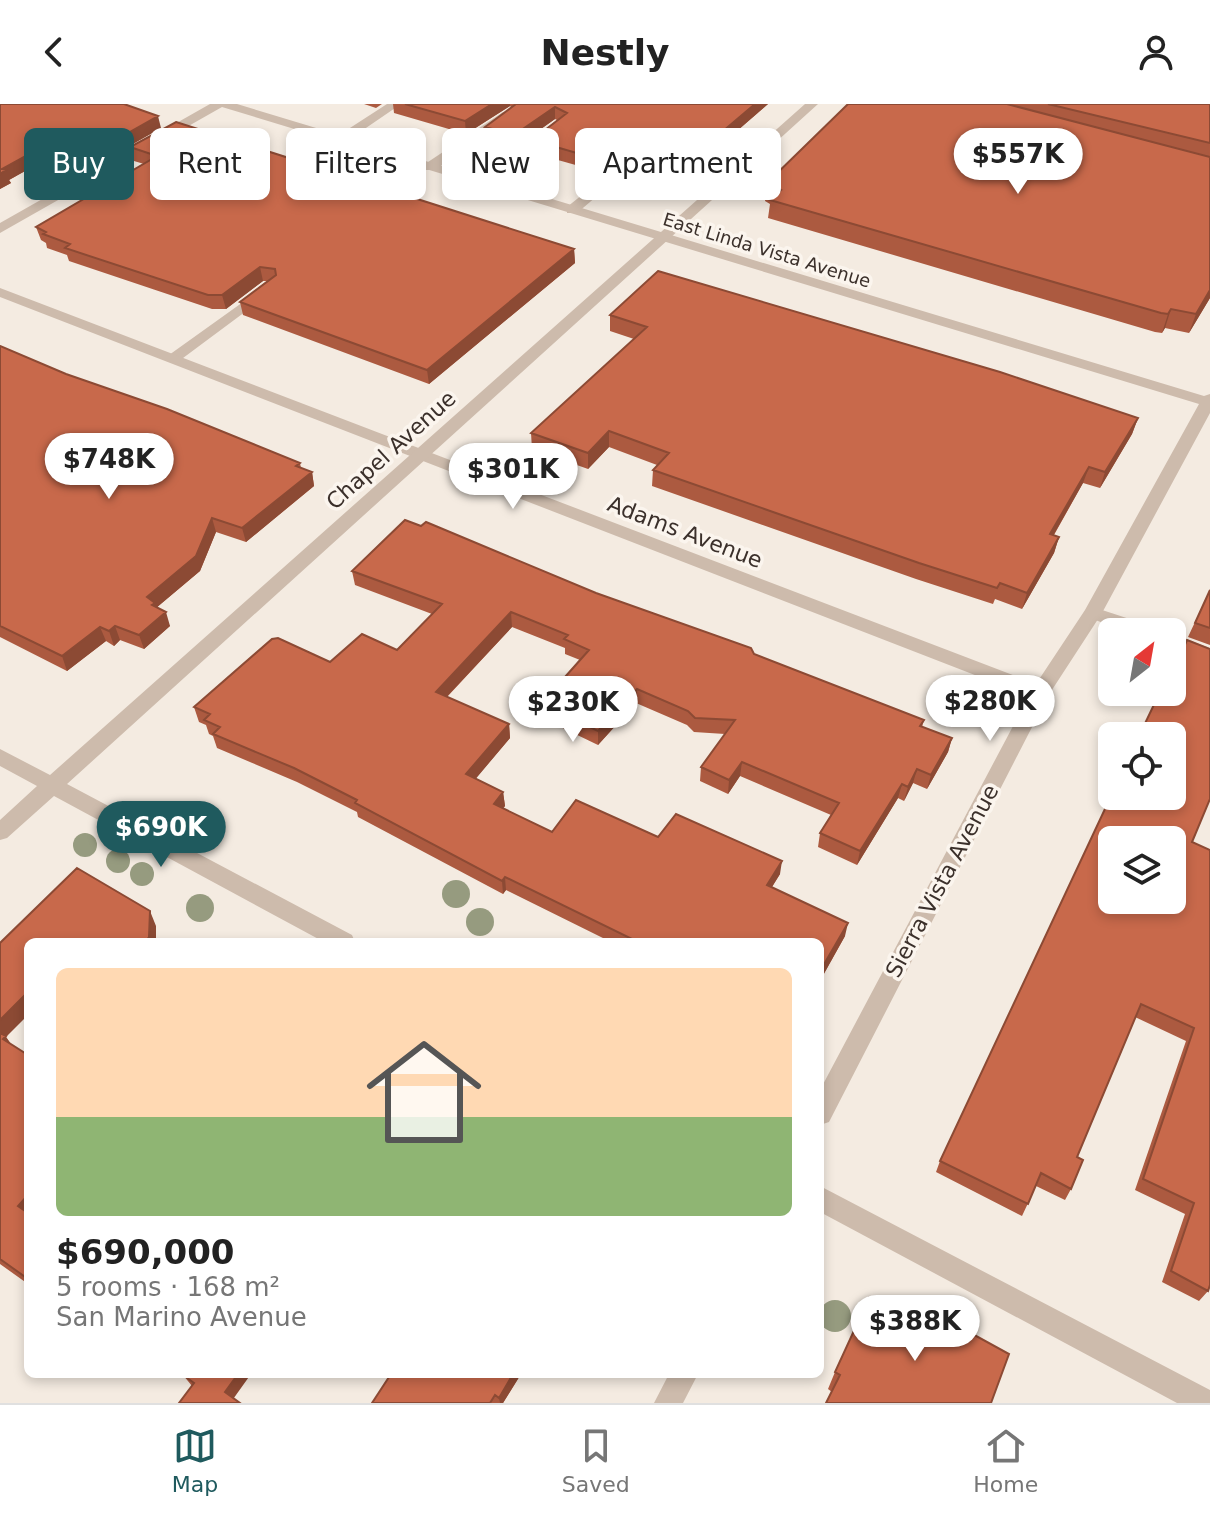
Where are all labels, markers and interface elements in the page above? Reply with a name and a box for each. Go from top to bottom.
icon: back [32,30,76,74]
icon: person [1134,30,1178,74]
text: Nestly [541,32,670,73]
chip: Buy [24,128,134,200]
chip: Rent [150,128,270,200]
chip: Filters [286,128,426,200]
chip: New [442,128,559,200]
chip: Apartment [575,128,781,200]
pin: $557K [962,128,1074,196]
text: $557K [972,139,1064,169]
street label: East Linda Vista Avenue [661,208,873,292]
street label: Chapel Avenue [321,385,461,515]
pin: $748K [53,433,165,501]
pin: $301K [457,443,569,511]
text: $748K [63,444,155,474]
text: $301K [467,454,559,484]
street label: Adams Avenue [604,491,766,573]
north arrow [1098,618,1186,706]
map controls [1098,618,1186,914]
pin: $280K [934,675,1046,743]
pin: $230K [517,676,629,744]
text: $280K [944,686,1036,716]
text: $230K [527,687,619,717]
button: locate [1098,722,1186,810]
street label: Sierra Vista Avenue [881,780,1003,982]
pin: $690K [105,801,217,869]
text: $690K [115,812,207,842]
button: layers [1098,826,1186,914]
icon: home [352,1020,496,1164]
text: $690,000 [56,1232,235,1272]
text: 5 rooms · 168 m² [56,1272,280,1302]
pin: $388K [859,1295,971,1363]
text: San Marino Avenue [56,1302,307,1332]
text: $388K [869,1306,961,1336]
tab: Map [172,1424,218,1497]
tab: Saved [562,1424,630,1497]
tab: Home [973,1424,1038,1497]

